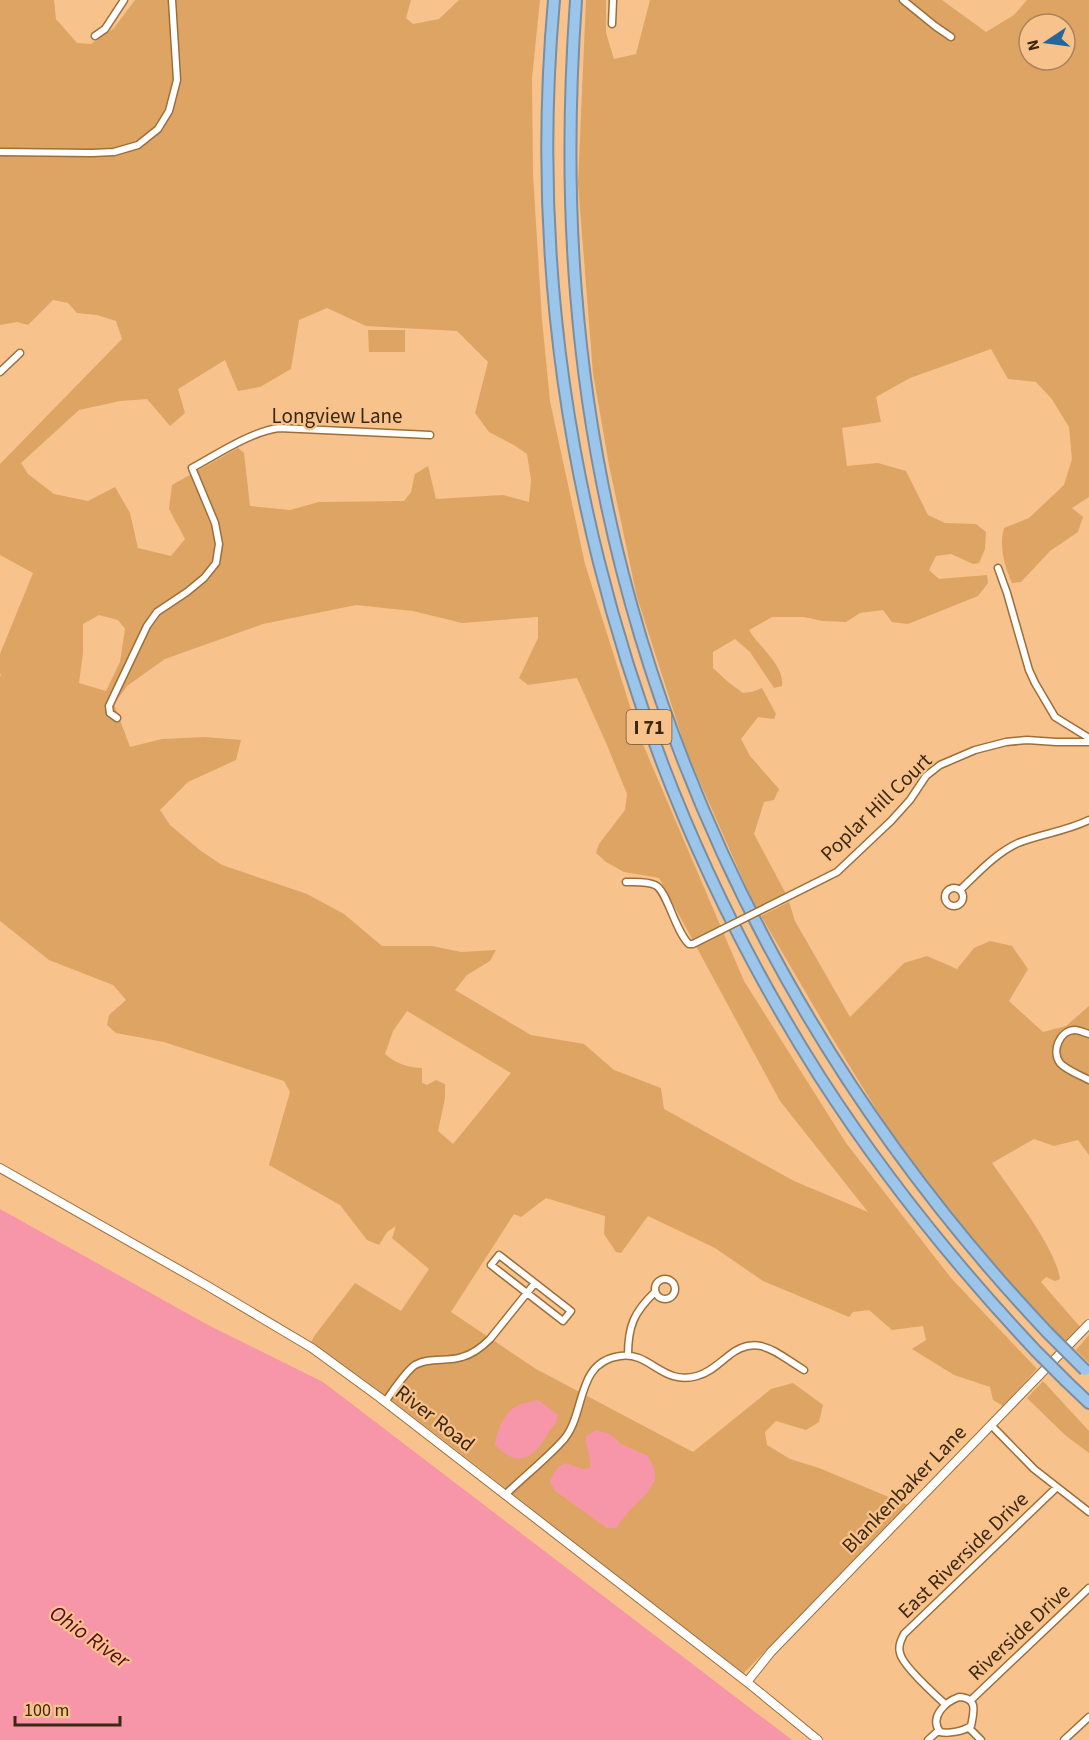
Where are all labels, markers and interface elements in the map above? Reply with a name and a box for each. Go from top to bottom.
north arrow [1017,12,1077,72]
text: N [1021,37,1045,53]
street label: Longview Lane [272,401,402,431]
road number: I 71 [626,710,672,744]
street label: Poplar Hill Court [813,746,939,868]
street label: River Road [389,1377,481,1459]
street label: Blankenbaker Lane [835,1418,973,1560]
street label: East Riverside Drive [891,1485,1035,1625]
street label: Riverside Drive [961,1577,1077,1687]
water label: Ohio River [43,1597,137,1677]
scale bar [15,1689,120,1727]
text: 100 m [24,1698,69,1723]

